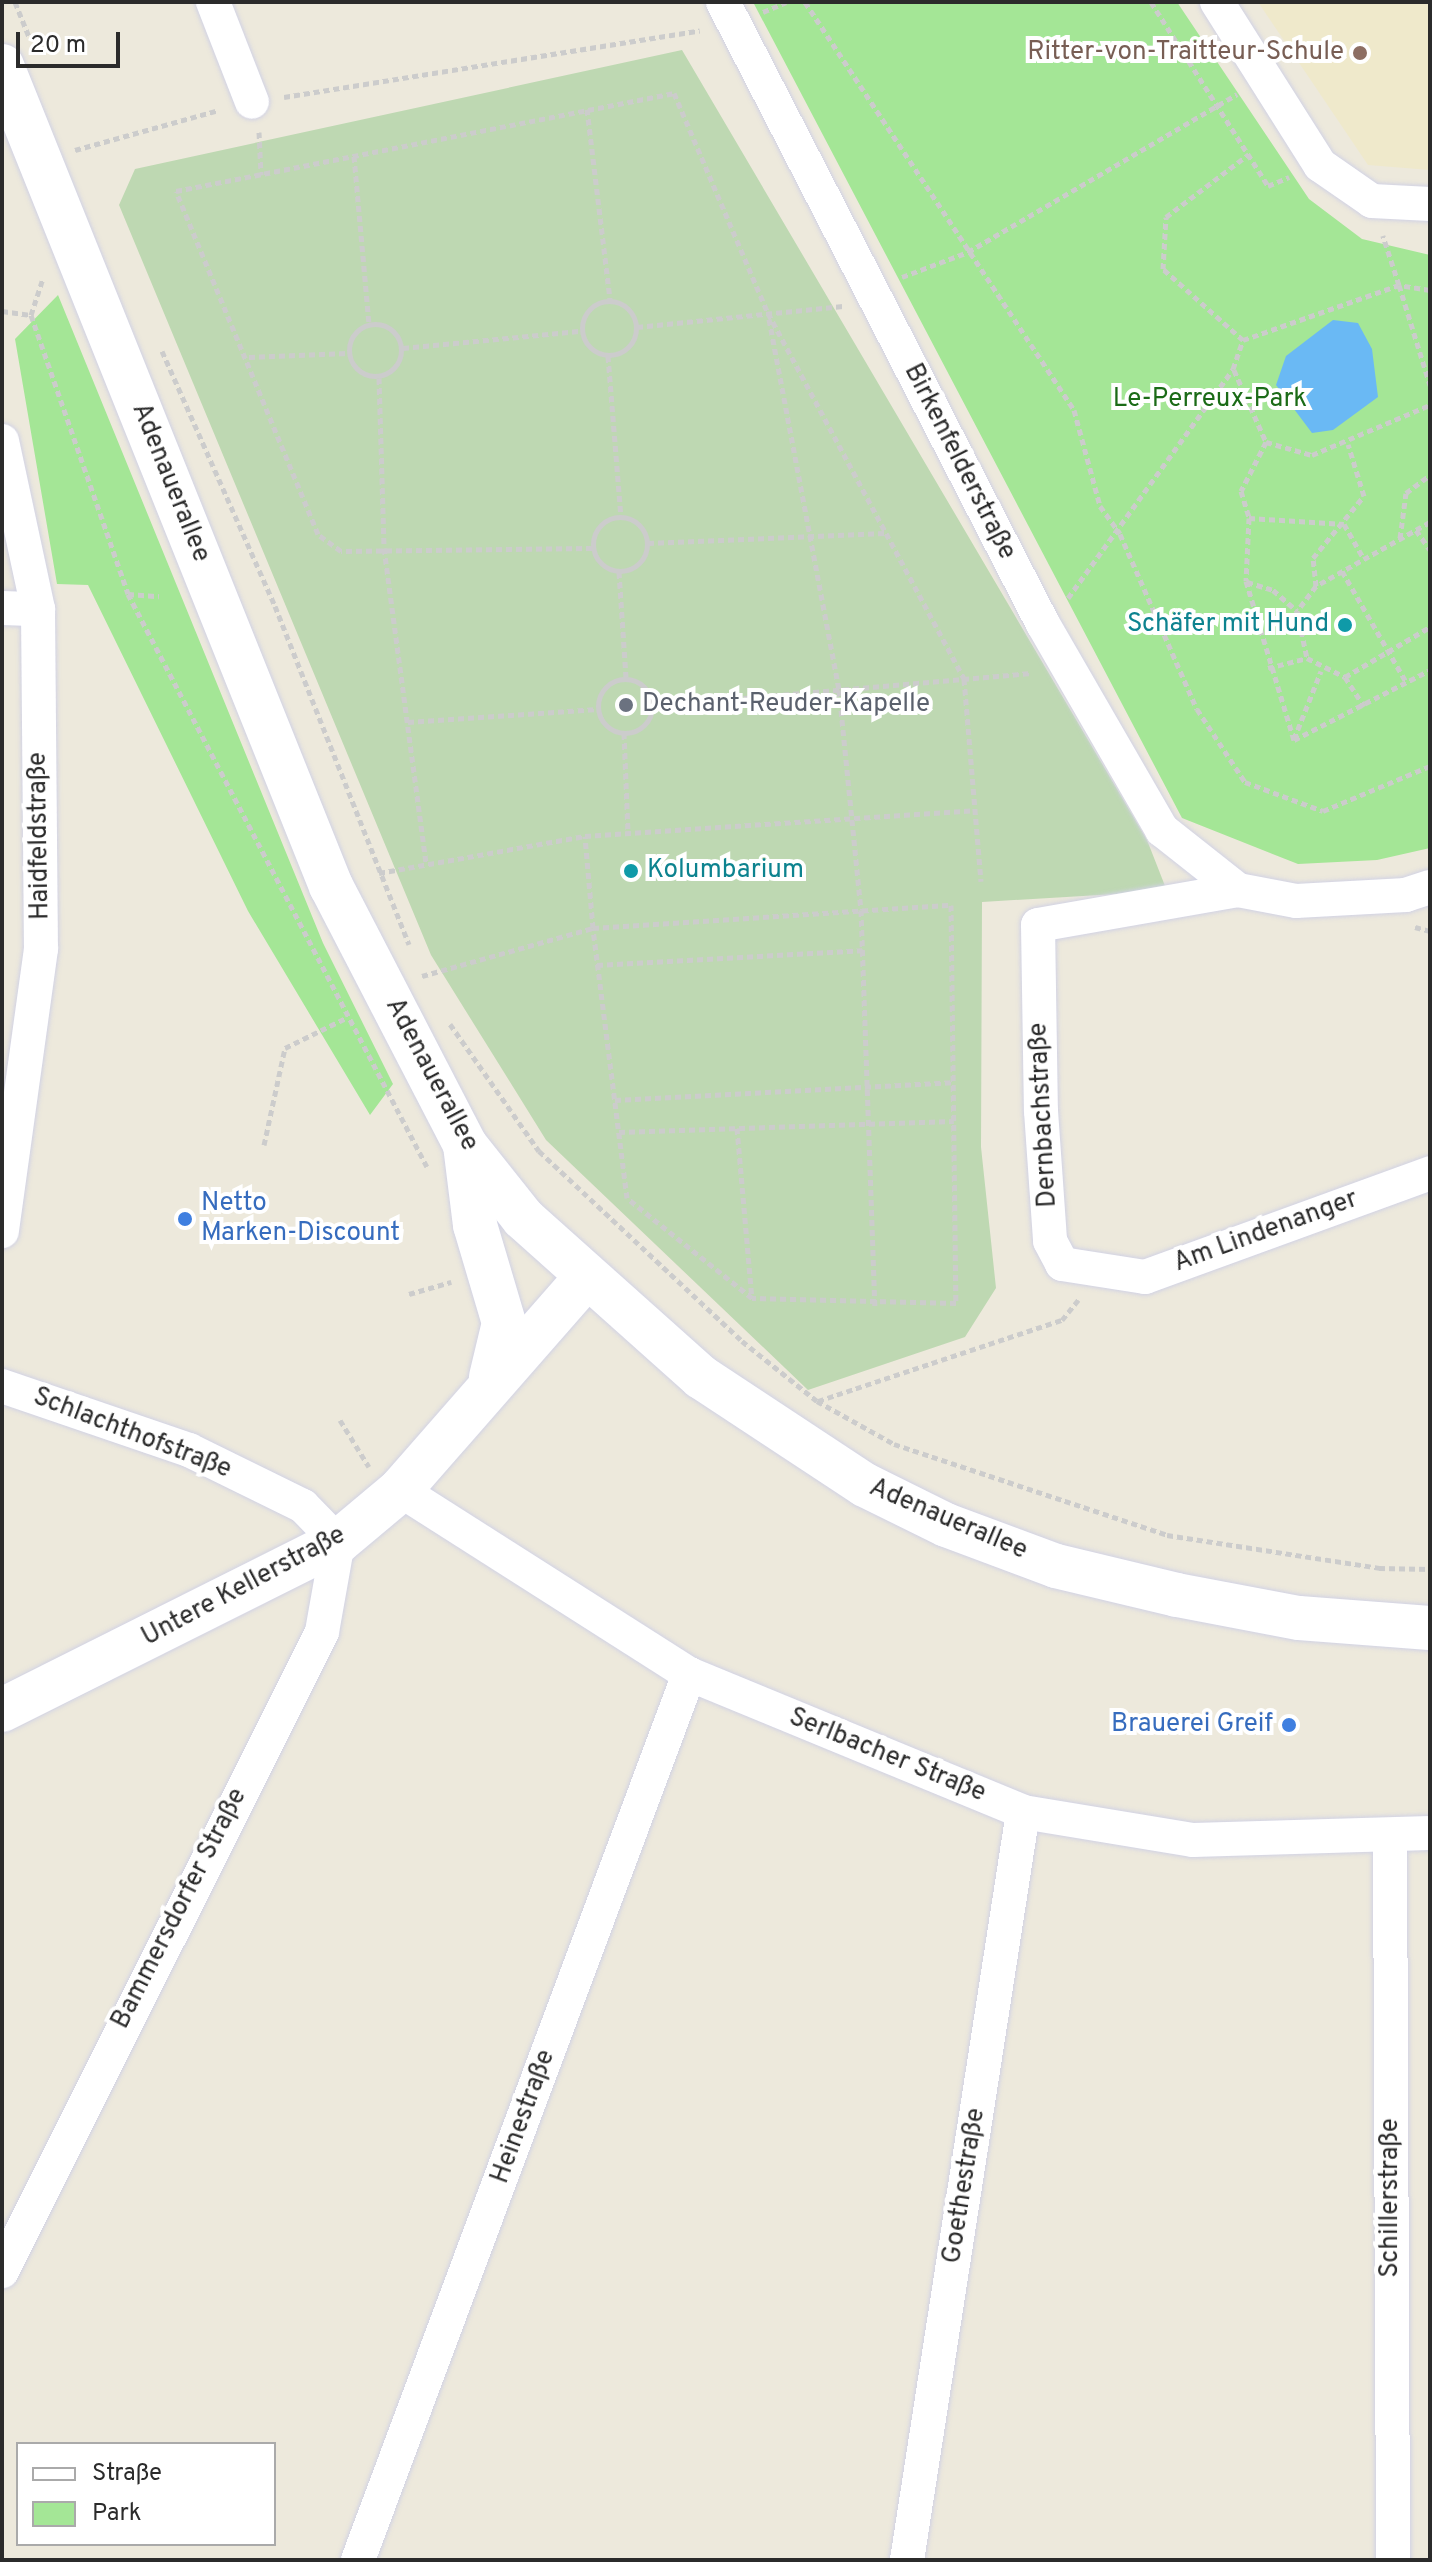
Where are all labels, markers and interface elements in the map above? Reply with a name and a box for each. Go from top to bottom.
scale bar [20,16,124,66]
text: 20 m [30,31,86,61]
place label: Ritter-von-Traitteur-Schule [1027,37,1344,69]
marker: Ritter-von-Traitteur-Schule [1351,44,1369,62]
street label: Birkenfelderstraße [896,359,1022,565]
park label: Le-Perreux-Park [1113,384,1307,416]
street label: Adenauerallee [124,399,216,567]
place label: Schäfer mit Hund [1127,609,1329,641]
marker: Schäfer mit Hund [1336,616,1354,634]
place label: Dechant-Reuder-Kapelle [642,689,930,721]
marker: Dechant-Reuder-Kapelle [617,696,635,714]
street label: Haidfeldstraße [23,752,57,920]
place label: Kolumbarium [647,855,804,887]
marker: Kolumbarium [622,862,640,880]
street label: Adenauerallee [378,993,484,1157]
street label: Dernbachstraße [1024,1022,1064,1208]
street label: Am Lindenanger [1170,1184,1362,1280]
place label: Netto Marken-Discount [201,1188,400,1250]
marker: Netto Marken-Discount [176,1210,194,1228]
street label: Schlachthofstraße [28,1382,236,1486]
street label: Adenauerallee [864,1473,1032,1567]
street label: Untere Kellerstraße [137,1520,351,1654]
street label: Serlbacher Straße [784,1702,990,1810]
place label: Brauerei Greif [1111,1709,1273,1741]
marker: Brauerei Greif [1280,1716,1298,1734]
street label: Bammersdorfer Straße [106,1784,254,2034]
street label: Heinestraße [485,2046,563,2188]
street label: Goethestraße [937,2106,993,2266]
street label: Schillerstraße [1375,2118,1407,2278]
legend [16,2442,276,2546]
text: Straße [92,2459,162,2489]
text: Park [92,2499,142,2529]

